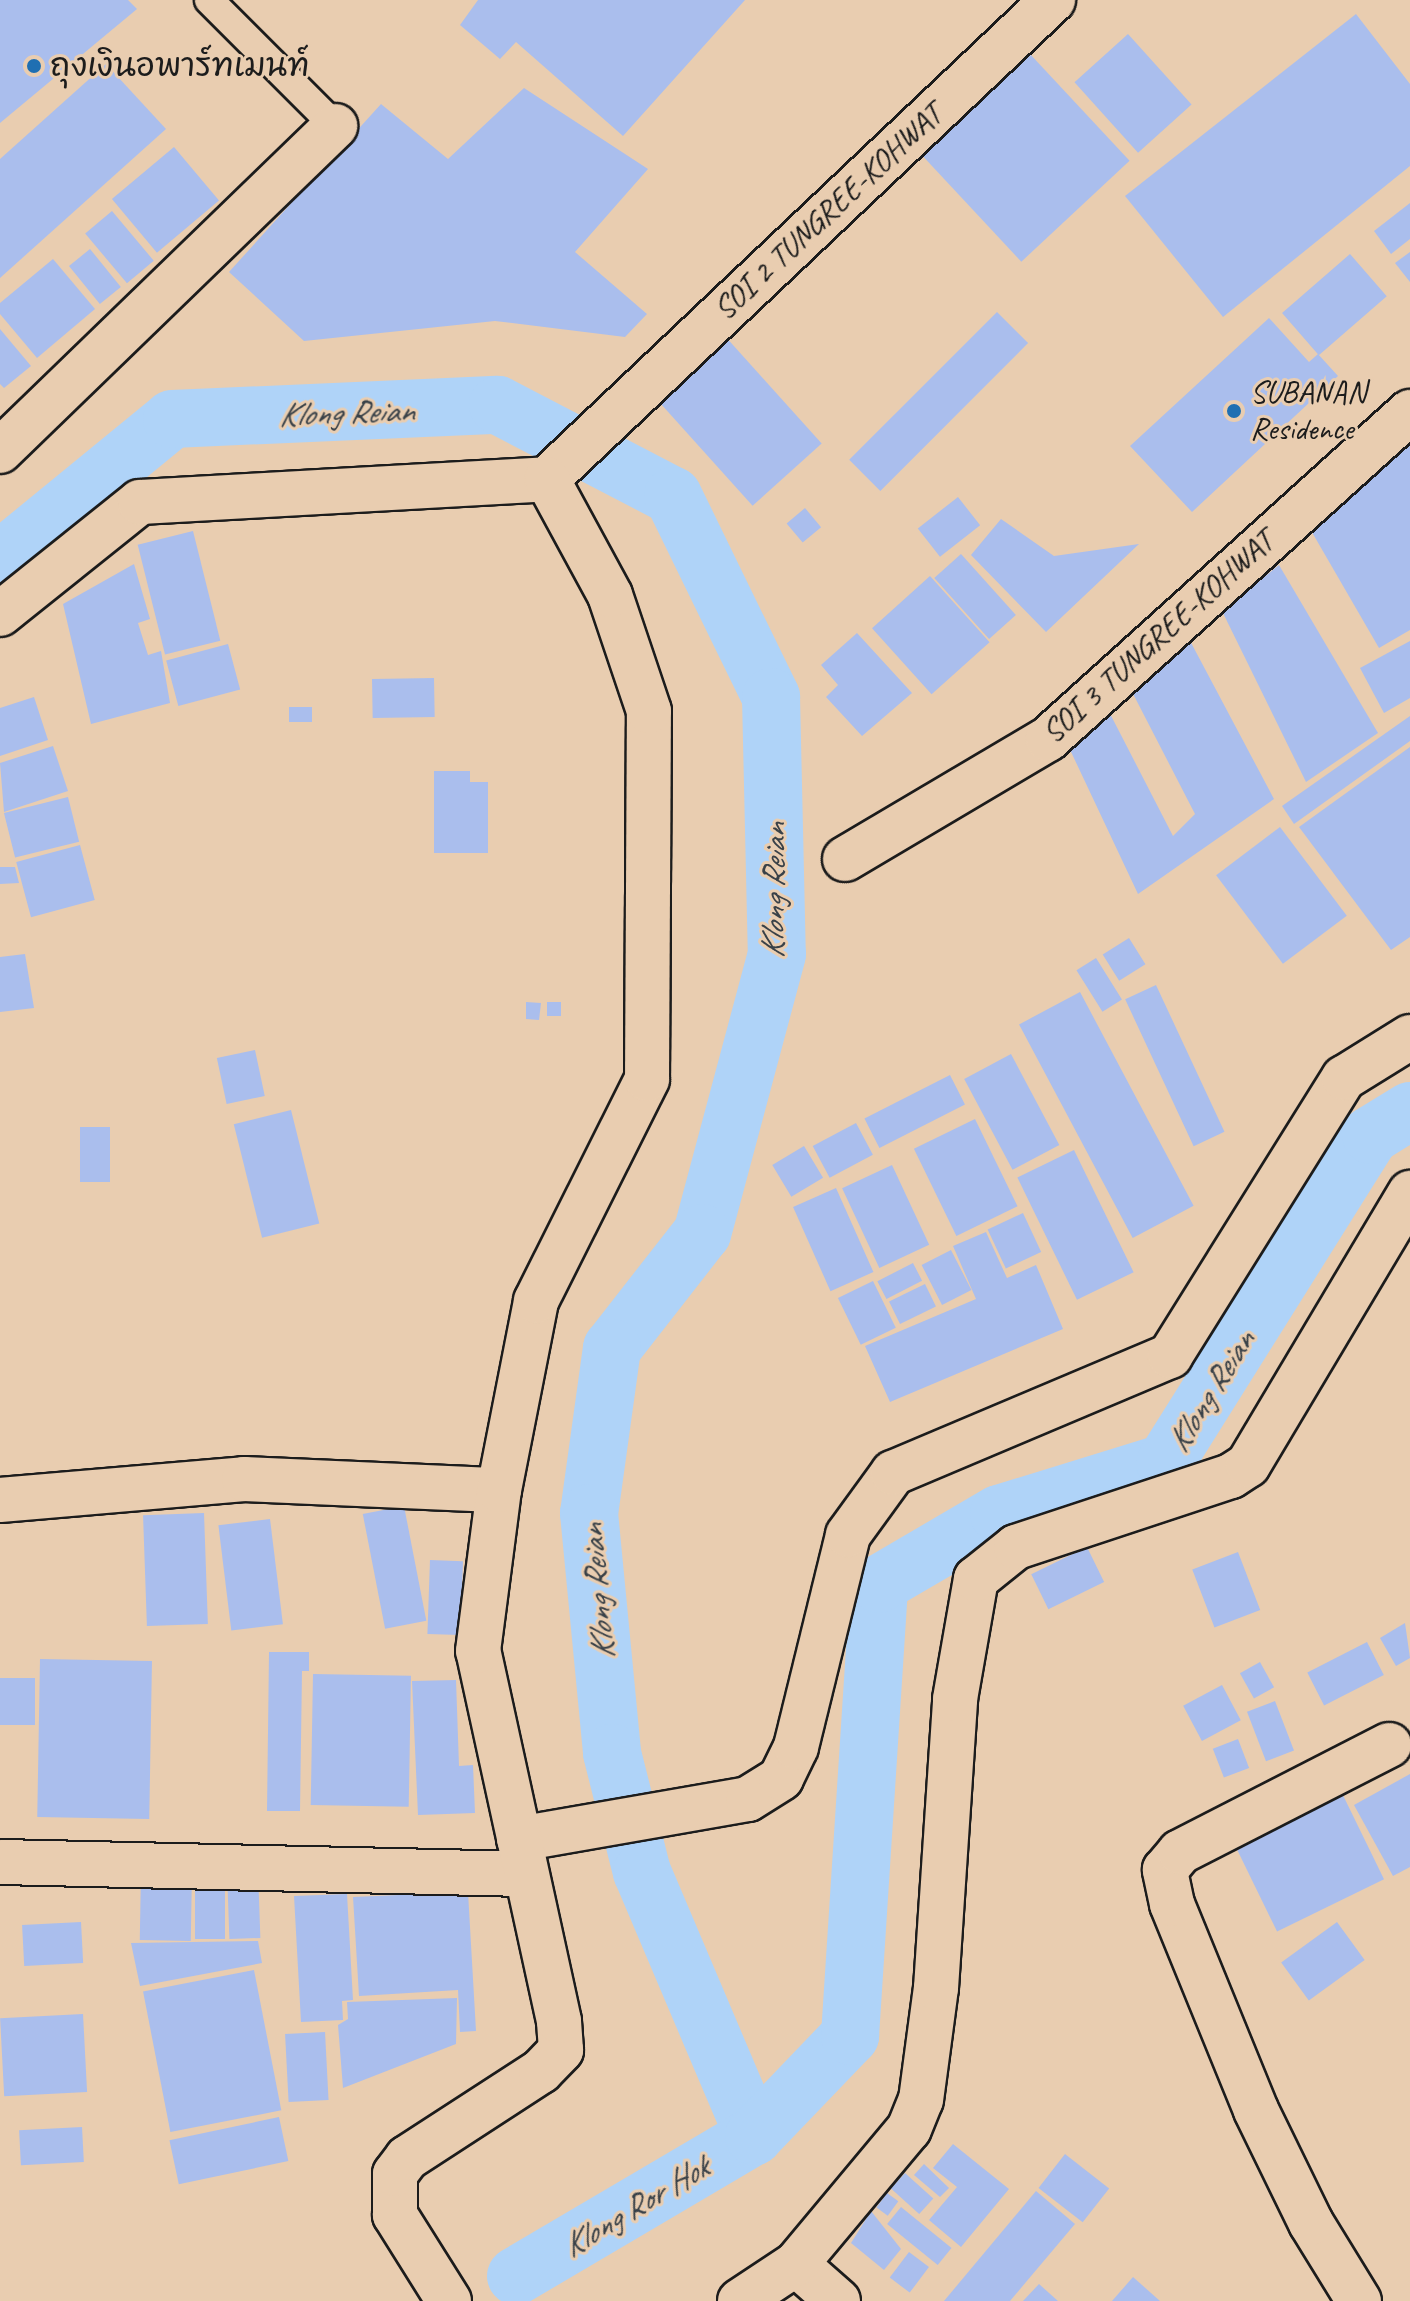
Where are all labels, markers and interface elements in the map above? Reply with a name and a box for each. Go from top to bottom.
place label: ถุงเงินอพาร์ทเมนท์ [50,47,309,85]
marker: ถุงเงินอพาร์ทเมนท์ [25,57,43,75]
street label: SOI 2 TUNGREE-KOHWAT [706,96,950,328]
place label: SUBANAN Residence [1250,374,1366,449]
water label: Klong Reian [278,389,414,435]
marker: SUBANAN Residence [1225,402,1243,420]
street label: SOI 3 TUNGREE-KOHWAT [1034,523,1282,751]
water label: Klong Reian [751,823,795,959]
water label: Klong Reian [1157,1323,1263,1459]
water label: Klong Reian [571,1523,623,1661]
water label: Klong Ror Hok [554,2146,716,2266]

